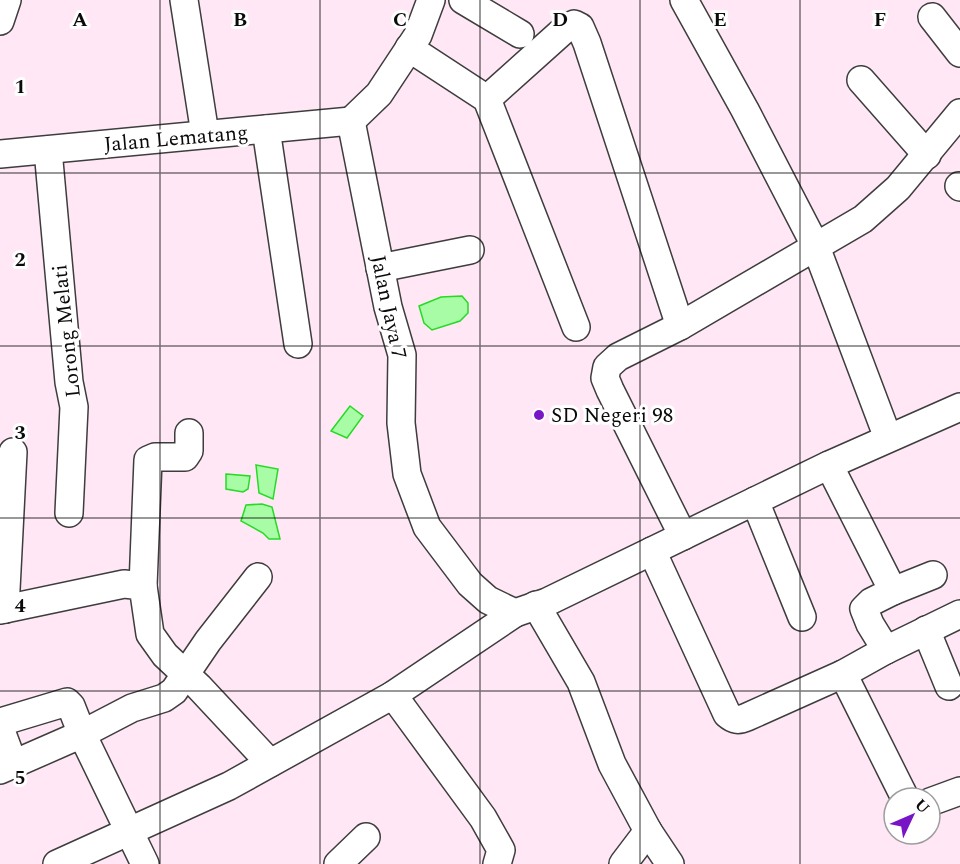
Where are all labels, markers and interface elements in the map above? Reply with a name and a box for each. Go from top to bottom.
text: A [72,5,88,35]
text: B [233,5,247,35]
text: C [393,5,407,35]
text: D [552,5,568,35]
text: E [713,5,727,35]
text: F [874,5,886,35]
text: 1 [14,72,26,102]
street label: Jalan Lematang [103,117,250,161]
text: 2 [14,245,26,275]
street label: Jalan Jaya 7 [361,252,415,362]
street label: Lorong Melati [44,263,90,399]
place label: SD Negeri 98 [551,400,673,432]
marker: SD Negeri 98 [532,408,546,422]
text: 3 [14,418,26,448]
text: 4 [14,591,26,621]
text: 5 [14,763,26,793]
north arrow [882,786,942,846]
text: U [909,793,935,819]

